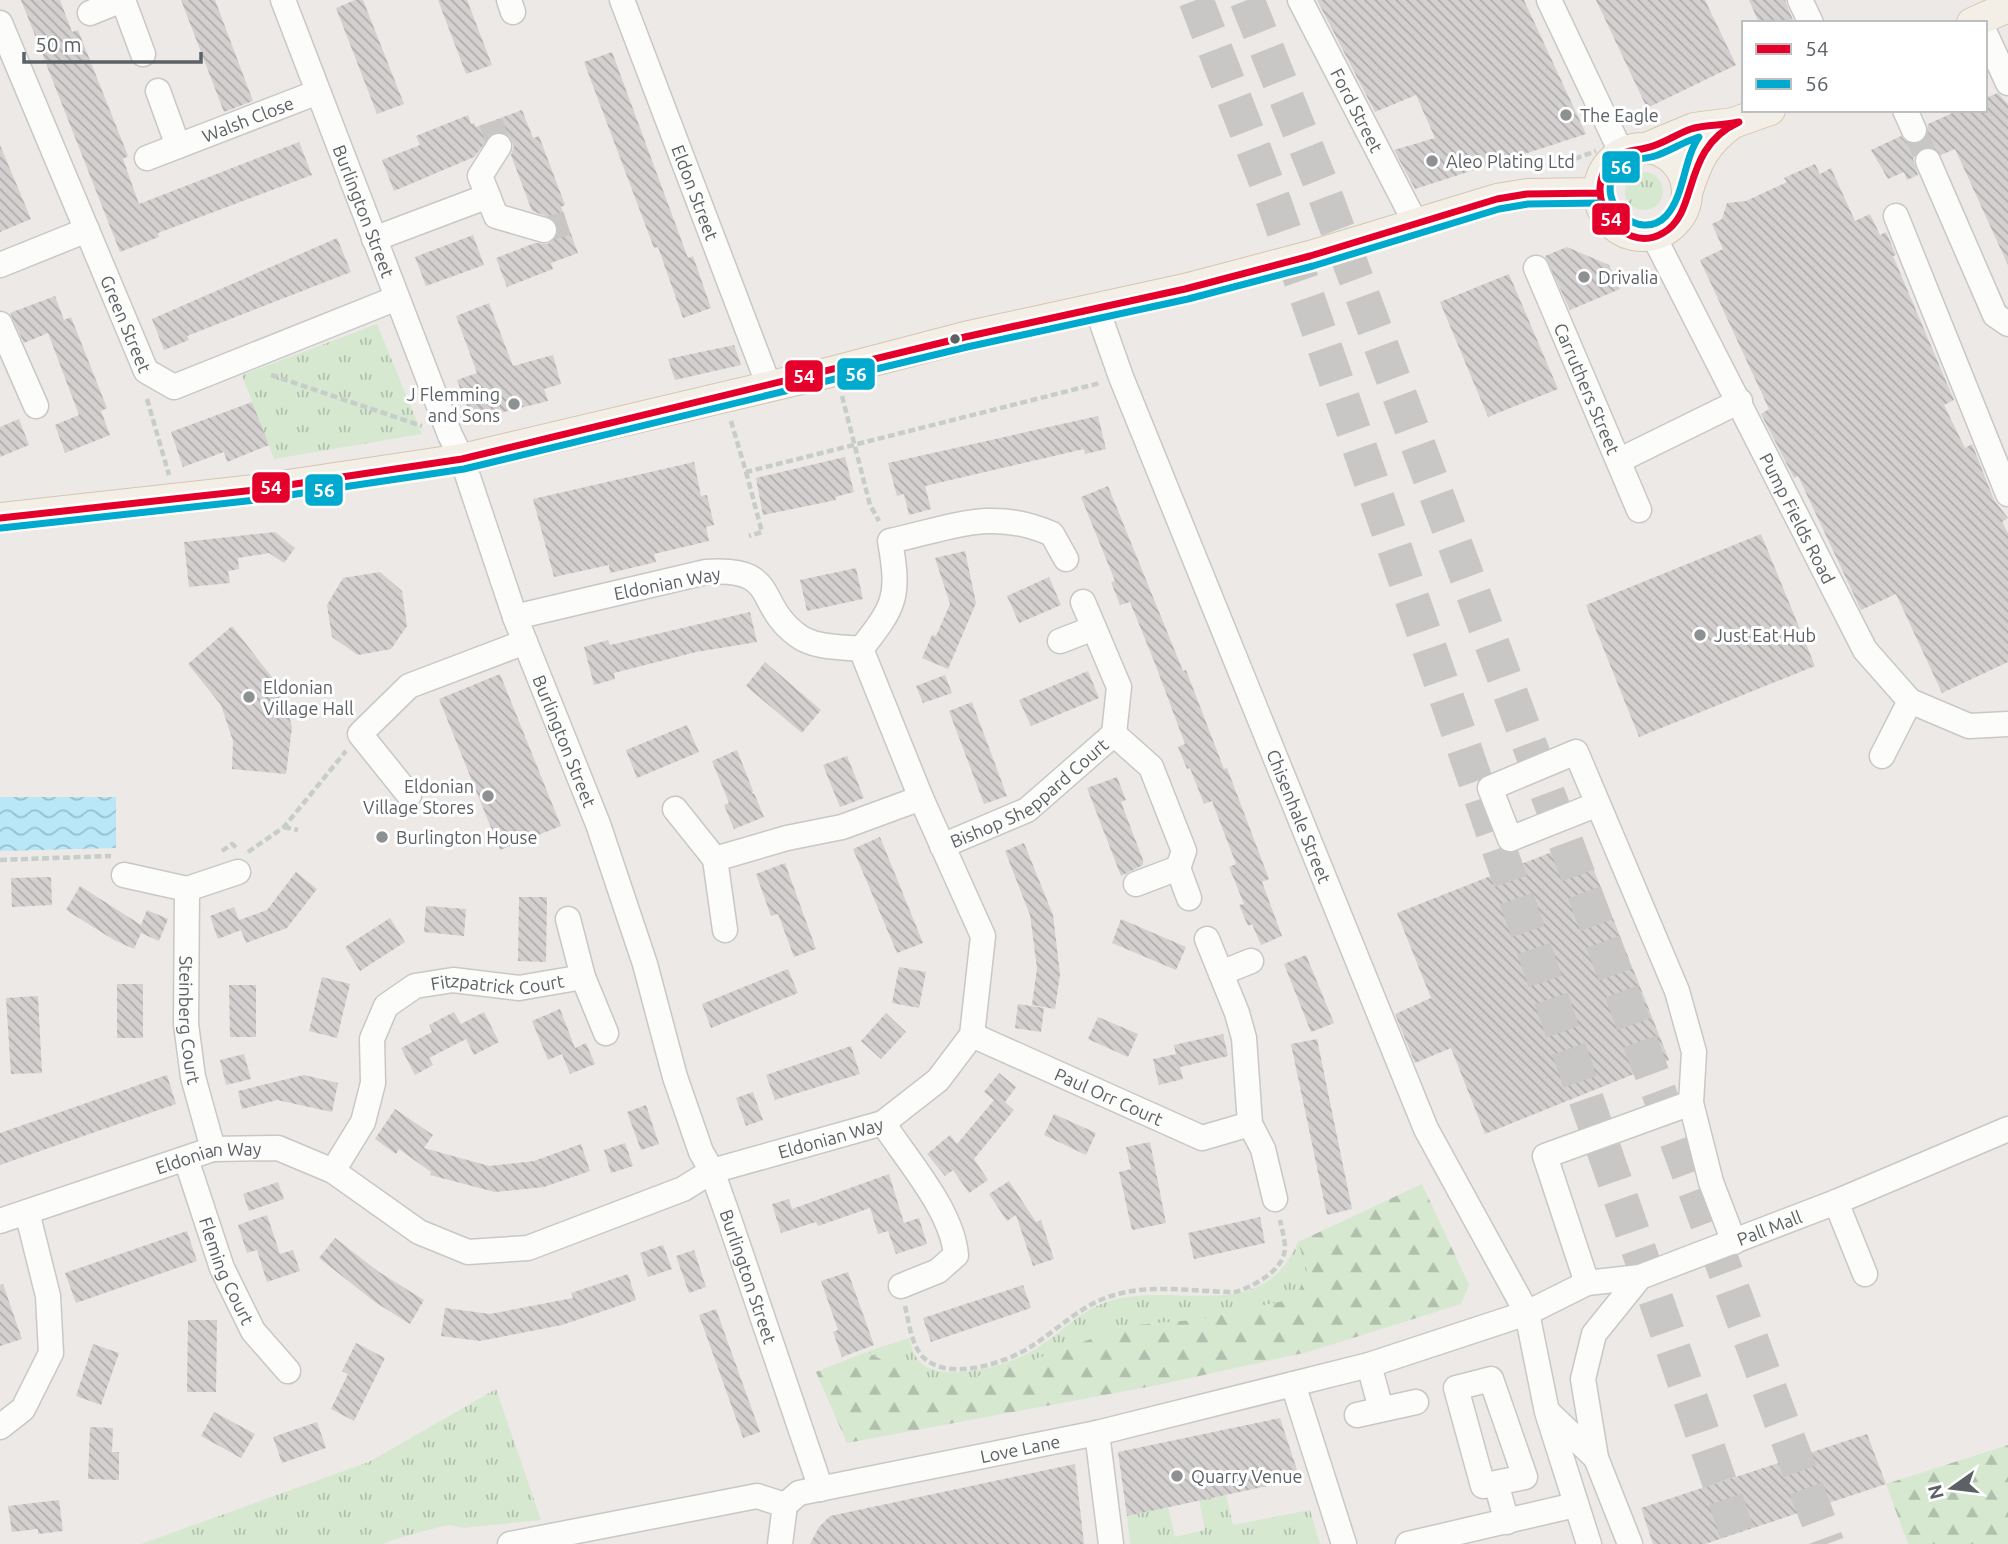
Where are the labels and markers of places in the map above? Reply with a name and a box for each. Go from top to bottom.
place label: The Eagle [1580,105,1659,125]
marker: The Eagle [1558,107,1574,123]
place label: Aleo Plating Ltd [1446,151,1575,171]
marker: Aleo Plating Ltd [1424,153,1440,169]
place label: Drivalia [1598,267,1658,287]
marker: Drivalia [1576,269,1592,285]
unlabelled marker [948,332,962,346]
place label: J Flemming and Sons [407,384,500,425]
marker: J Flemming and Sons [506,396,522,412]
place label: Just Eat Hub [1714,625,1816,645]
marker: Just Eat Hub [1692,627,1708,643]
place label: Eldonian Village Hall [263,677,354,718]
marker: Eldonian Village Hall [241,689,257,705]
place label: Eldonian Village Stores [363,776,474,817]
marker: Eldonian Village Stores [480,788,496,804]
place label: Burlington House [396,827,537,847]
marker: Burlington House [374,829,390,845]
place label: Quarry Venue [1191,1466,1303,1487]
marker: Quarry Venue [1169,1468,1185,1484]

